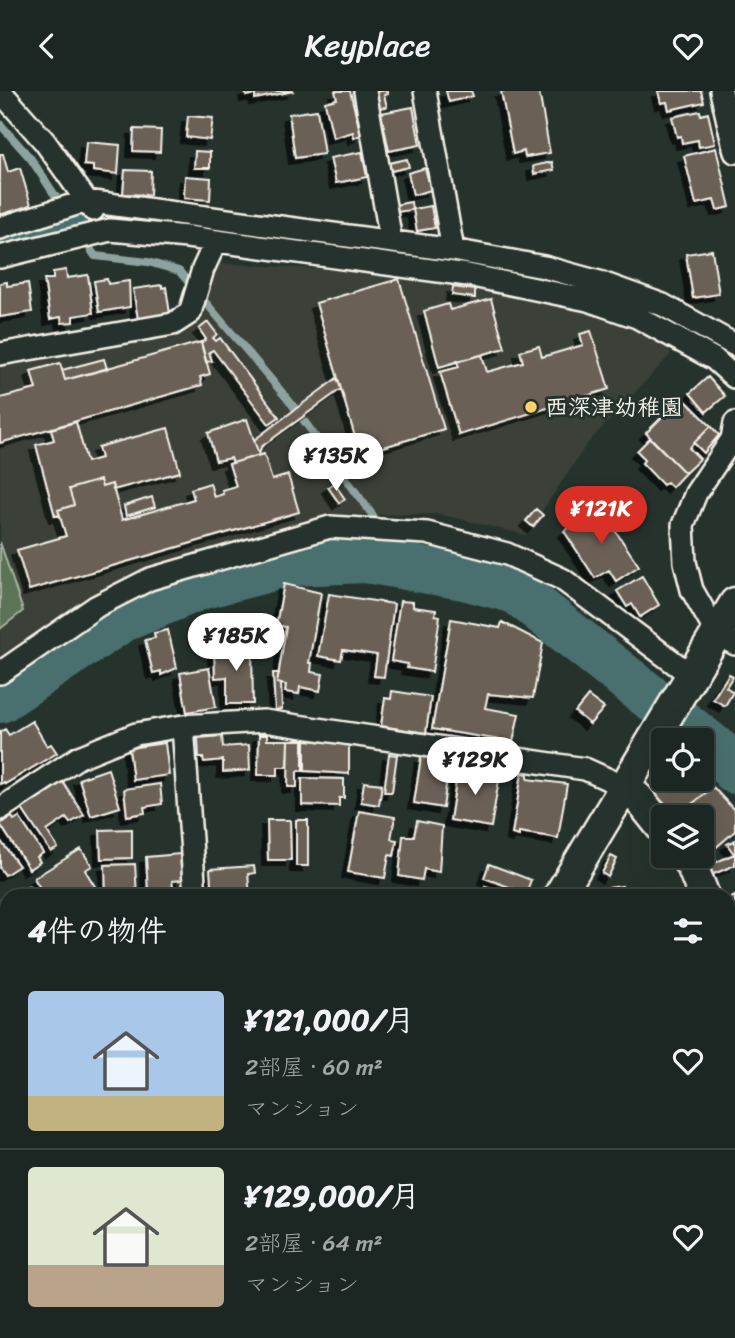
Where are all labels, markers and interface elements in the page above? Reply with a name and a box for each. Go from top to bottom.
text: Keyplace [305,17,430,74]
icon: back [28,27,66,65]
icon: heart [669,27,707,65]
place label: 西深津幼稚園 [545,387,683,428]
marker: 西深津幼稚園 [523,399,539,415]
pin: ¥135K [287,433,385,493]
text: ¥135K [304,435,368,476]
pin: ¥121K [552,487,650,546]
text: ¥121K [571,488,631,529]
pin: ¥185K [187,613,285,673]
text: ¥185K [204,615,268,656]
map controls [651,728,714,868]
button: locate [651,728,714,791]
pin: ¥129K [426,737,524,797]
text: ¥129K [443,739,507,780]
button: layers [651,805,714,868]
text: 4件の物件 [28,904,167,958]
icon: filters [669,912,707,950]
text: ¥121,000/月 [245,993,415,1047]
icon: home [84,1019,168,1103]
icon: heart [669,1042,707,1080]
text: 2部屋 · 60 m² [245,1047,383,1088]
text: マンション [245,1088,359,1129]
text: ¥129,000/月 [245,1169,420,1223]
icon: home [84,1195,168,1279]
icon: heart [669,1218,707,1256]
text: 2部屋 · 64 m² [245,1223,383,1264]
text: マンション [245,1264,359,1305]

